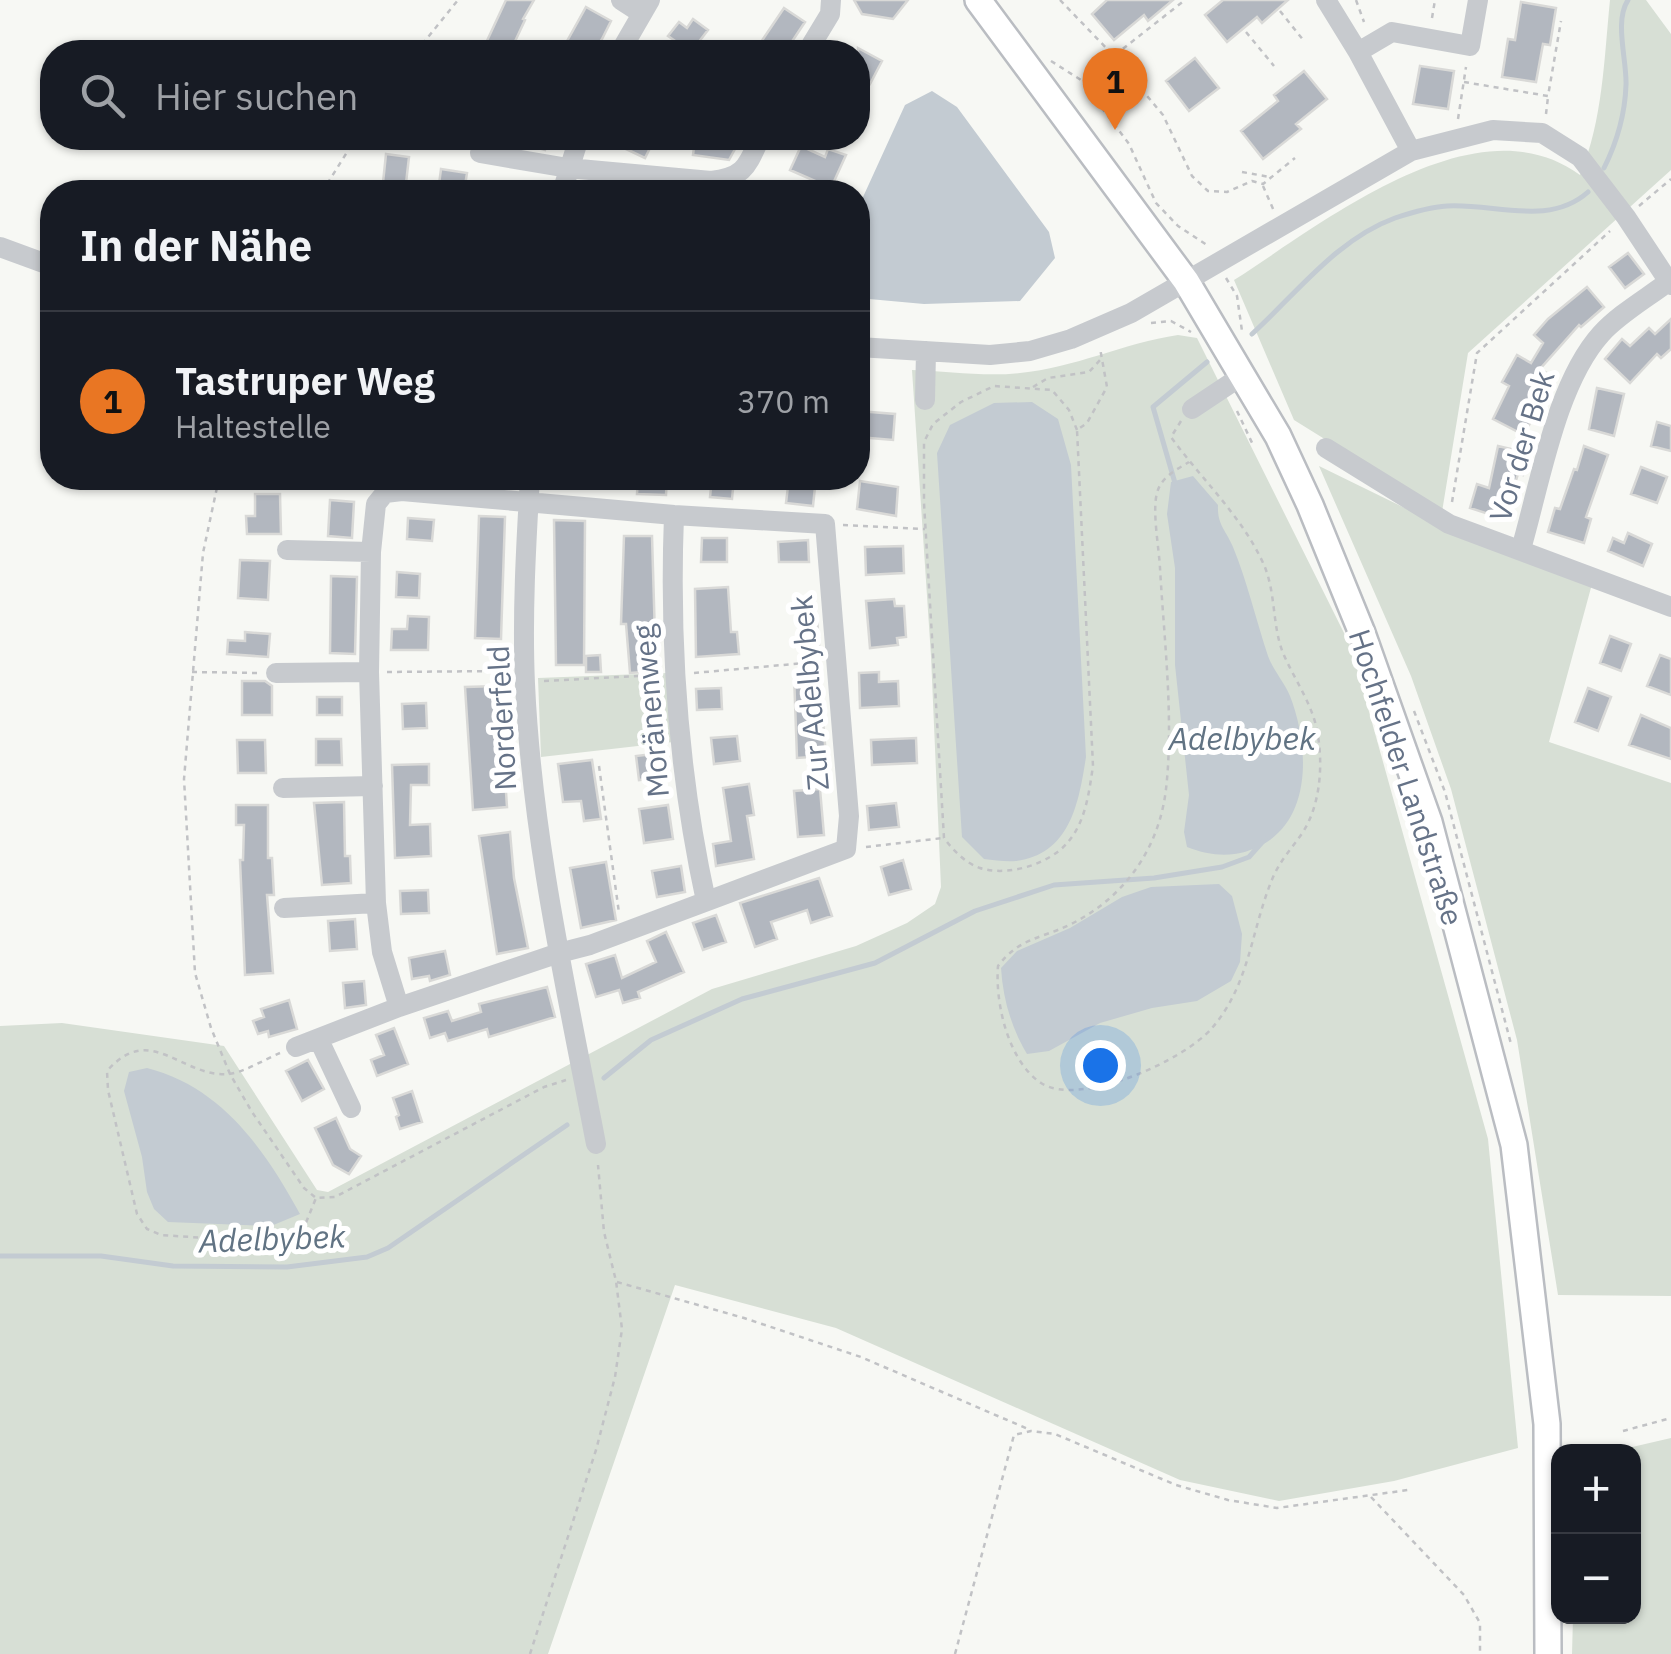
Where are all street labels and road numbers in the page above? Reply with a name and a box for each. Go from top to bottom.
street label: Vor der Bek [1480,365,1563,526]
street label: Zur Adelbybek [781,594,837,792]
street label: Moränenweg [623,623,677,799]
street label: Hochfelder Landstraße [1341,624,1473,930]
street label: Norderfeld [478,644,524,792]

